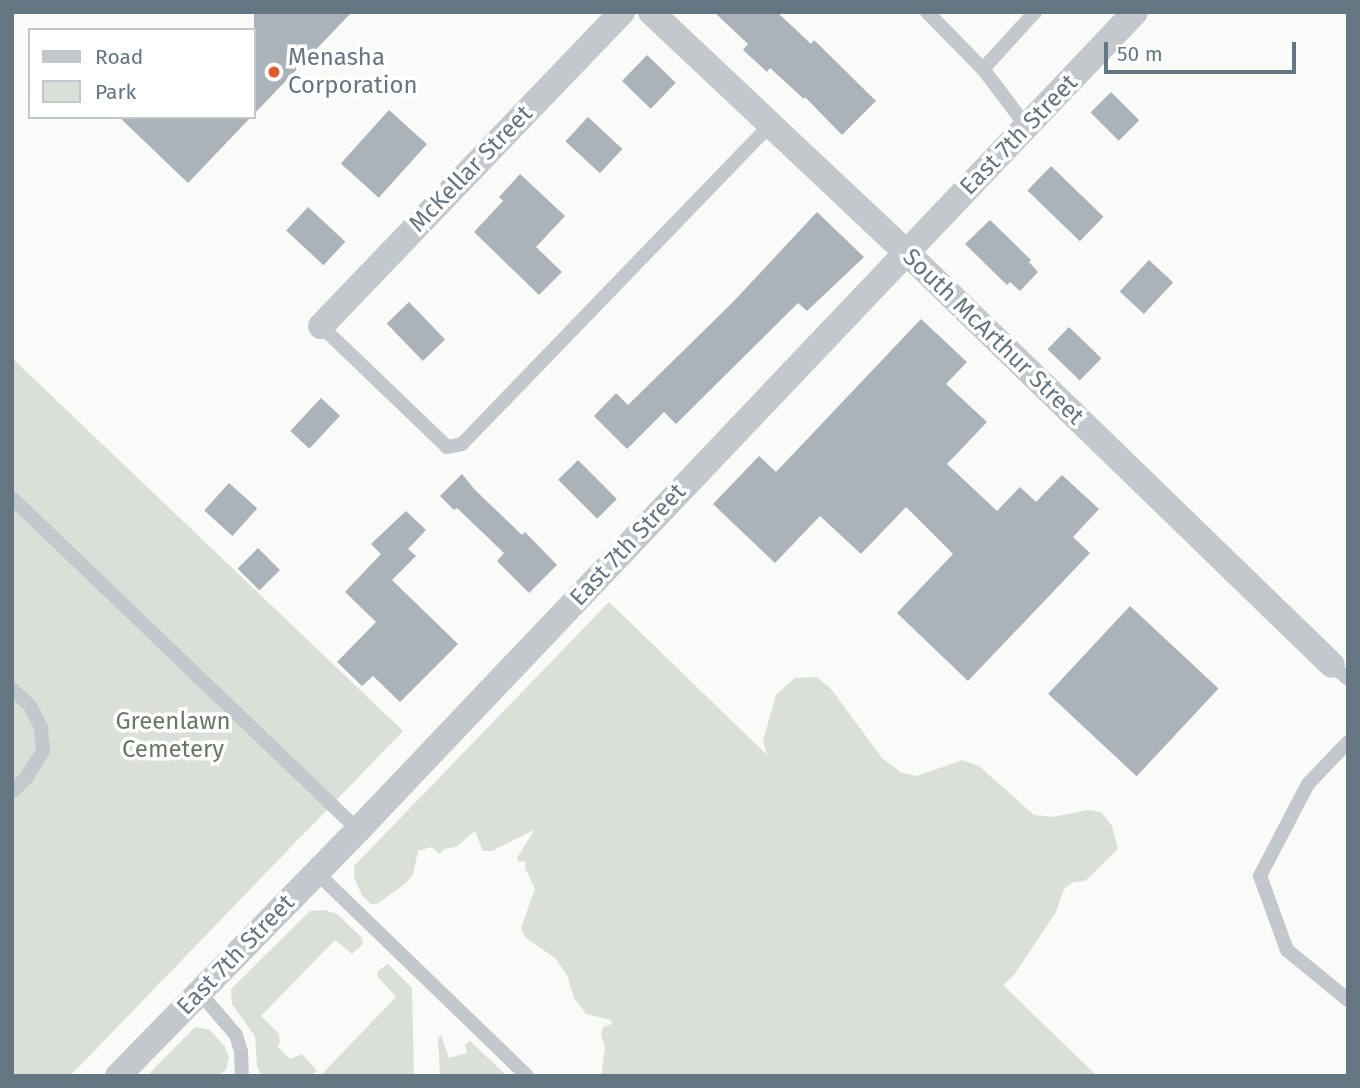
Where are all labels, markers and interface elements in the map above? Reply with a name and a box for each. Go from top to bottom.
legend [28,28,256,119]
scale bar [1108,28,1300,72]
text: 50 m [1117,41,1163,67]
text: Road [95,44,143,70]
place label: Menasha Corporation [288,44,418,100]
marker: Menasha Corporation [266,64,282,80]
street label: East 7th Street [954,69,1084,201]
text: Park [95,79,136,105]
street label: McKellar Street [403,100,539,238]
street label: South McArthur Street [896,243,1090,431]
street label: East 7th Street [564,478,692,612]
park label: Greenlawn Cemetery [115,708,231,764]
street label: East 7th Street [171,889,301,1021]

